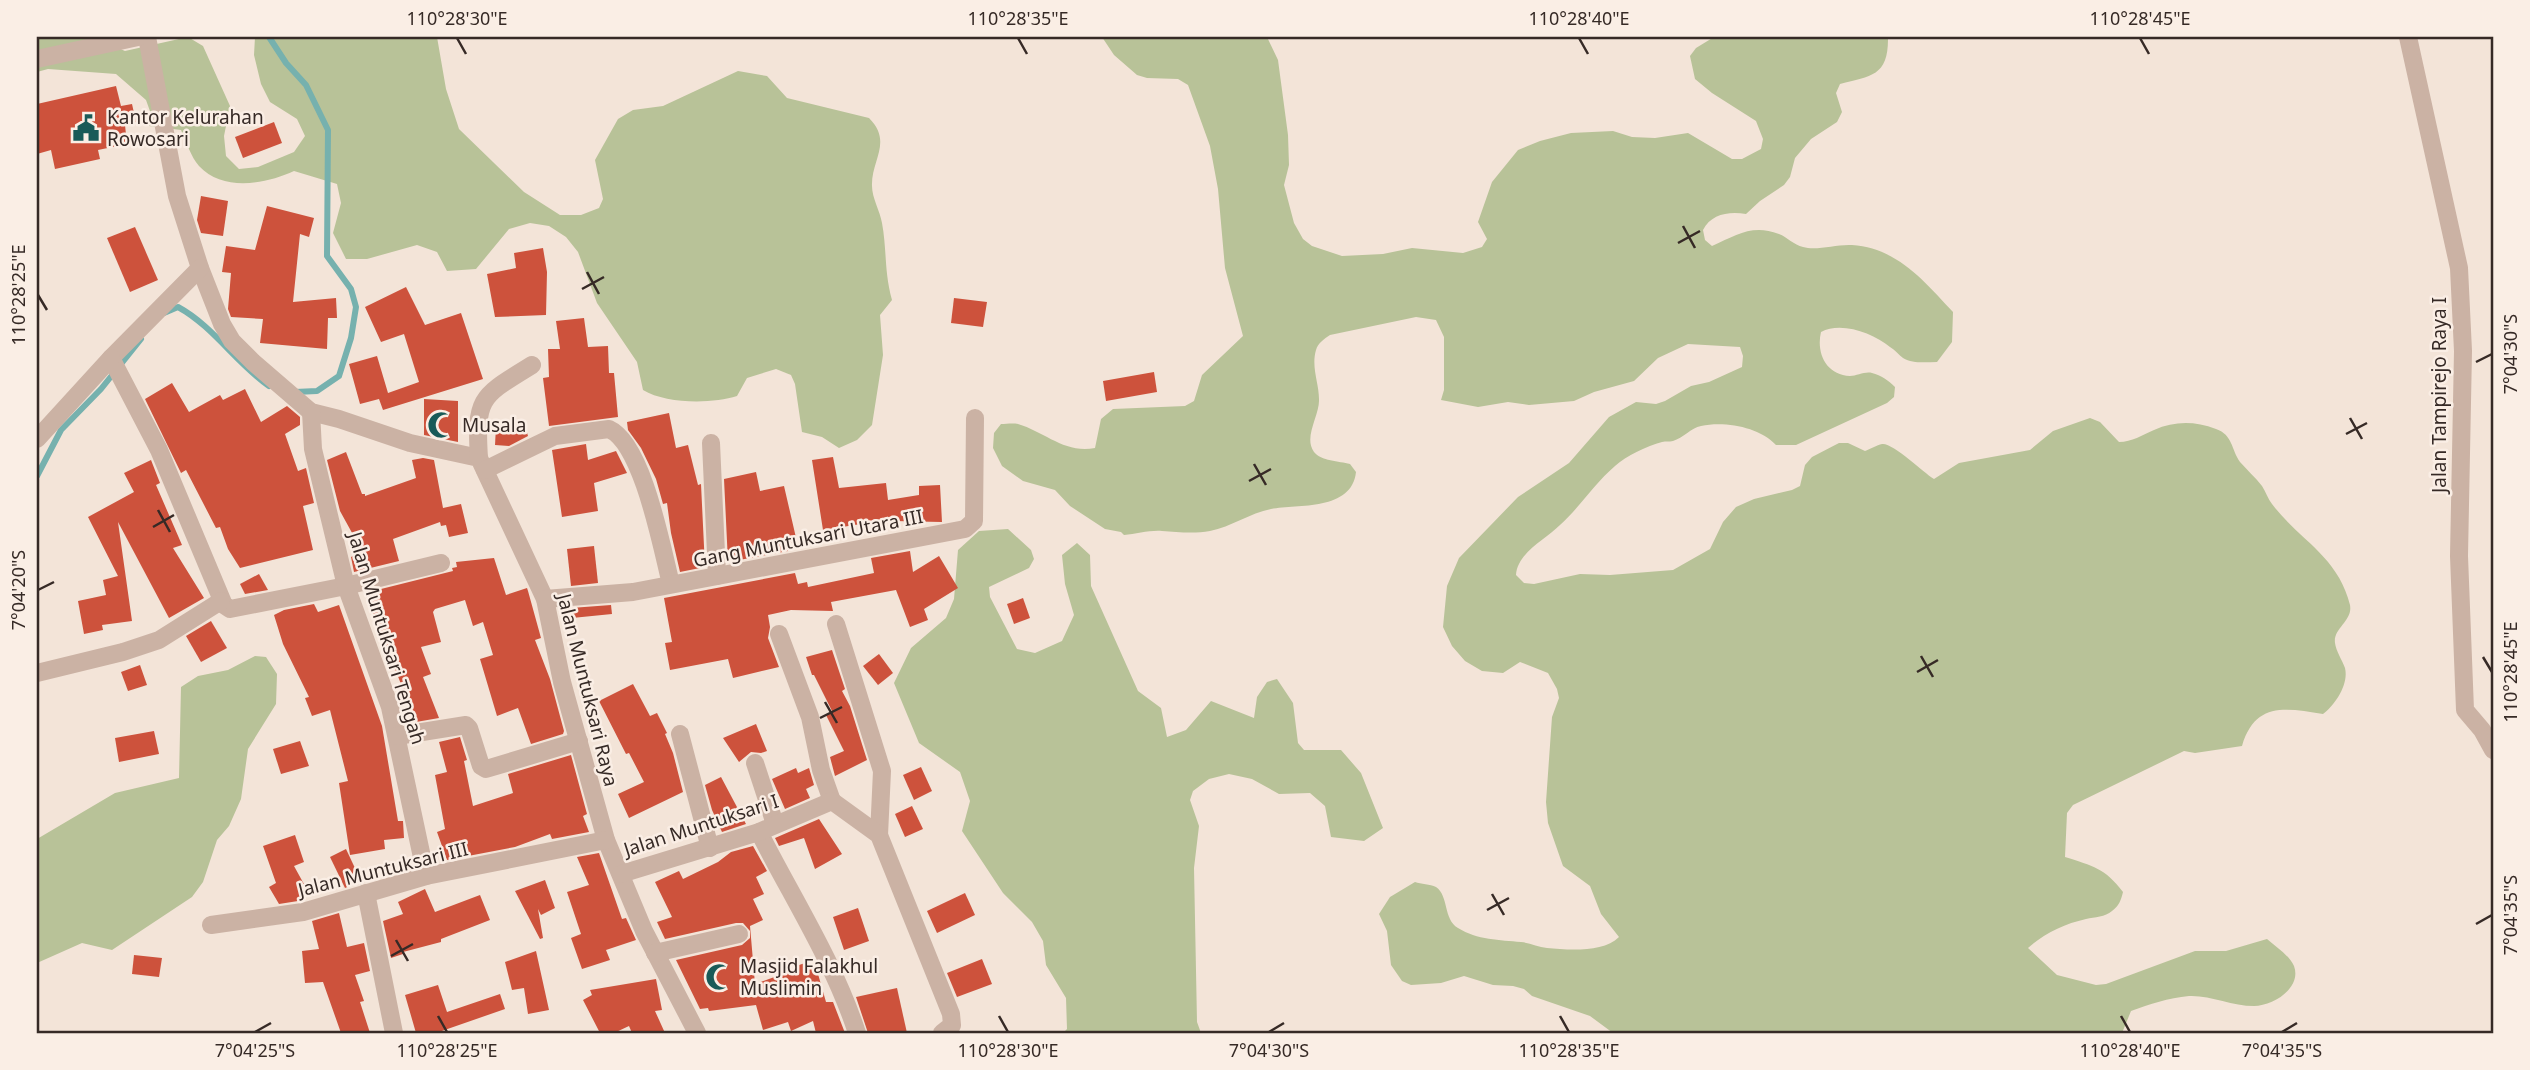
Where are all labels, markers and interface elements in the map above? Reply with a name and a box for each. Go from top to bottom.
text: 110°28'30"E [406,6,508,30]
text: 110°28'35"E [967,6,1069,30]
text: 110°28'40"E [1528,6,1630,30]
text: 110°28'45"E [2089,6,2191,30]
place label: Kantor Kelurahan Rowosari [107,104,264,152]
public building icon: Kantor Kelurahan Rowosari [71,113,101,143]
text: 110°28'25"E [6,244,30,346]
street label: Jalan Tampirejo Raya I [2426,297,2452,495]
text: 7°04'30"S [2498,314,2522,394]
mosque icon: Musala [426,410,456,440]
place label: Musala [462,412,526,438]
street label: Gang Muntuksari Utara III [691,503,925,573]
street label: Jalan Muntuksari Tengah [342,527,432,747]
text: 7°04'20"S [6,550,30,630]
street label: Jalan Muntuksari Raya [551,589,625,789]
text: 110°28'45"E [2498,621,2522,723]
street label: Jalan Muntuksari I [618,788,782,863]
street label: Jalan Muntuksari III [293,835,471,903]
text: 7°04'35"S [2498,875,2522,955]
place label: Masjid Falakhul Muslimin [740,953,878,1001]
mosque icon: Masjid Falakhul Muslimin [704,962,734,992]
text: 7°04'25"S [215,1038,295,1062]
text: 110°28'25"E [396,1038,498,1062]
text: 110°28'30"E [957,1038,1059,1062]
text: 7°04'30"S [1229,1038,1309,1062]
text: 110°28'35"E [1518,1038,1620,1062]
text: 110°28'40"E [2079,1038,2181,1062]
text: 7°04'35"S [2242,1038,2322,1062]

